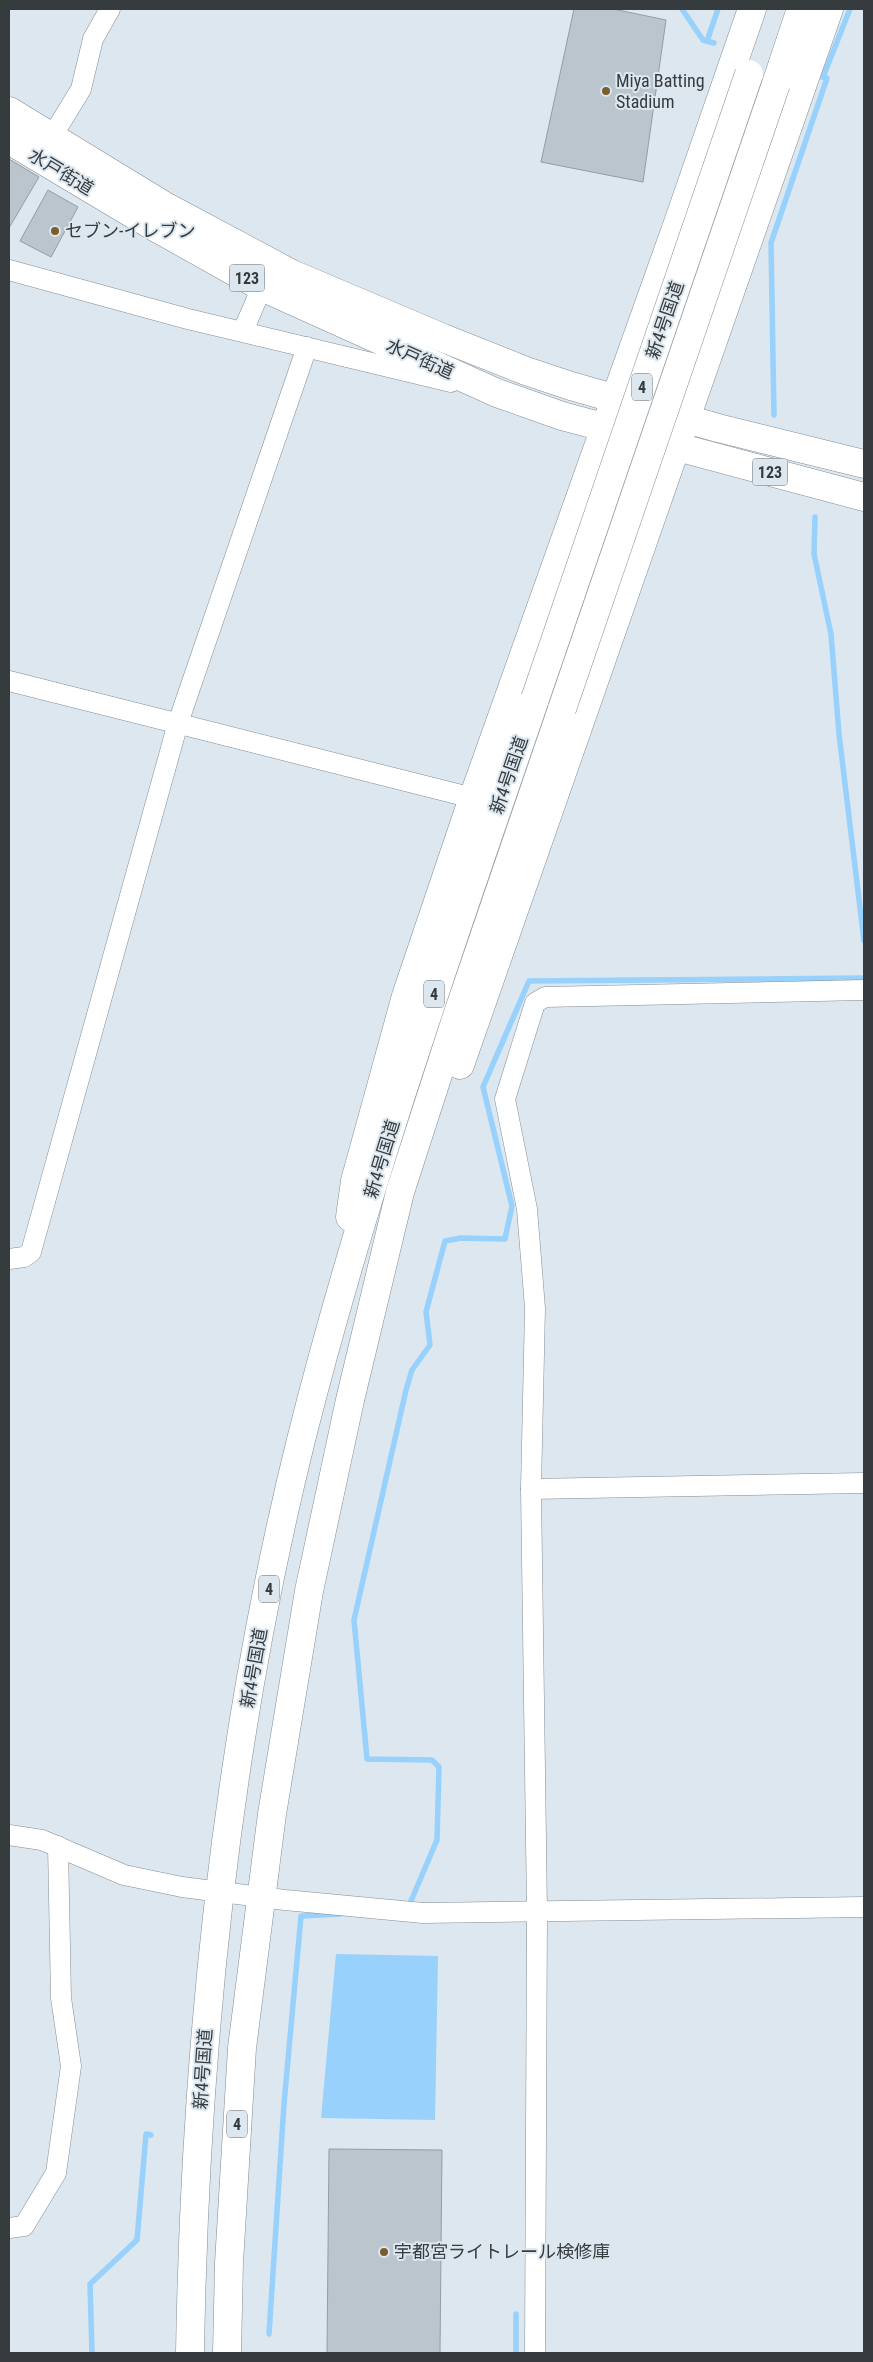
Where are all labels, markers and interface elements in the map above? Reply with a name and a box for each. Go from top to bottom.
place label: Miya Batting Stadium [616,70,705,112]
marker: Miya Batting Stadium [600,85,612,97]
street label: 水戸街道 [25,144,98,199]
place label: セブン-イレブン [65,220,195,241]
marker: セブン-イレブン [49,225,61,237]
road number: 123 [230,264,264,292]
street label: 新4号国道 [641,278,688,361]
street label: 水戸街道 [383,334,457,383]
road number: 4 [632,374,652,401]
road number: 123 [752,458,788,486]
street label: 新4号国道 [485,733,532,816]
road number: 4 [424,981,444,1008]
street label: 新4号国道 [360,1117,403,1201]
road number: 4 [259,1576,279,1602]
street label: 新4号国道 [236,1626,271,1710]
street label: 新4号国道 [189,2028,216,2110]
road number: 4 [227,2110,247,2138]
place label: 宇都宮ライトレール検修庫 [394,2241,610,2262]
marker: 宇都宮ライトレール検修庫 [378,2246,390,2258]

